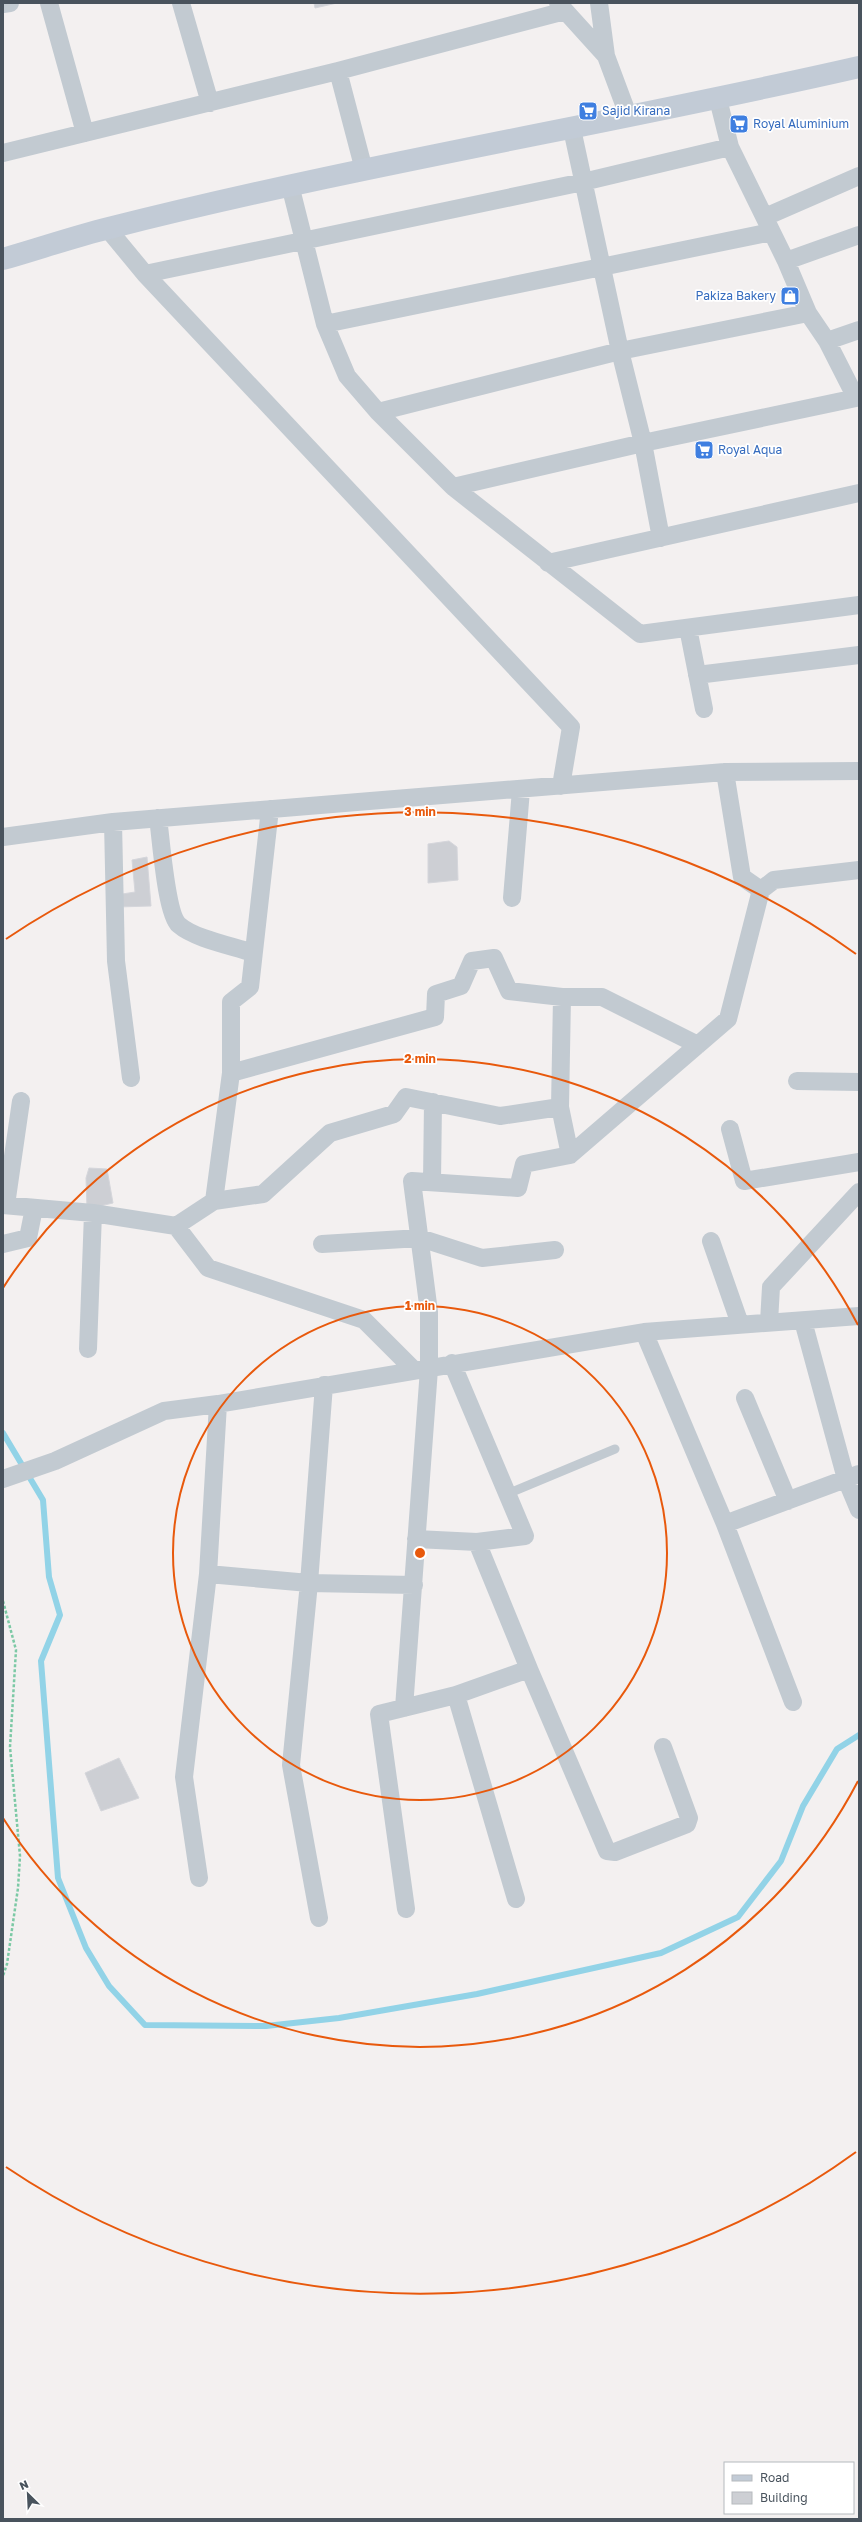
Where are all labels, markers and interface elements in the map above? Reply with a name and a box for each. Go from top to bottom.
supermarket icon: Sajid Kirana [577,100,599,122]
place label: Sajid Kirana [602,103,670,118]
supermarket icon: Royal Aluminium [728,113,750,135]
place label: Royal Aluminium [753,116,849,131]
shop icon: Pakiza Bakery [779,285,801,307]
place label: Pakiza Bakery [696,288,776,303]
supermarket icon: Royal Aqua [693,439,715,461]
place label: Royal Aqua [718,442,782,457]
text: 3 min [404,804,436,819]
text: 2 min [404,1051,436,1066]
text: 1 min [405,1298,435,1313]
centre of rings [413,1546,427,1560]
legend [724,2462,854,2514]
text: Road [760,2470,789,2485]
north arrow [8,2474,48,2514]
text: N [17,2477,30,2492]
text: Building [760,2490,808,2505]

